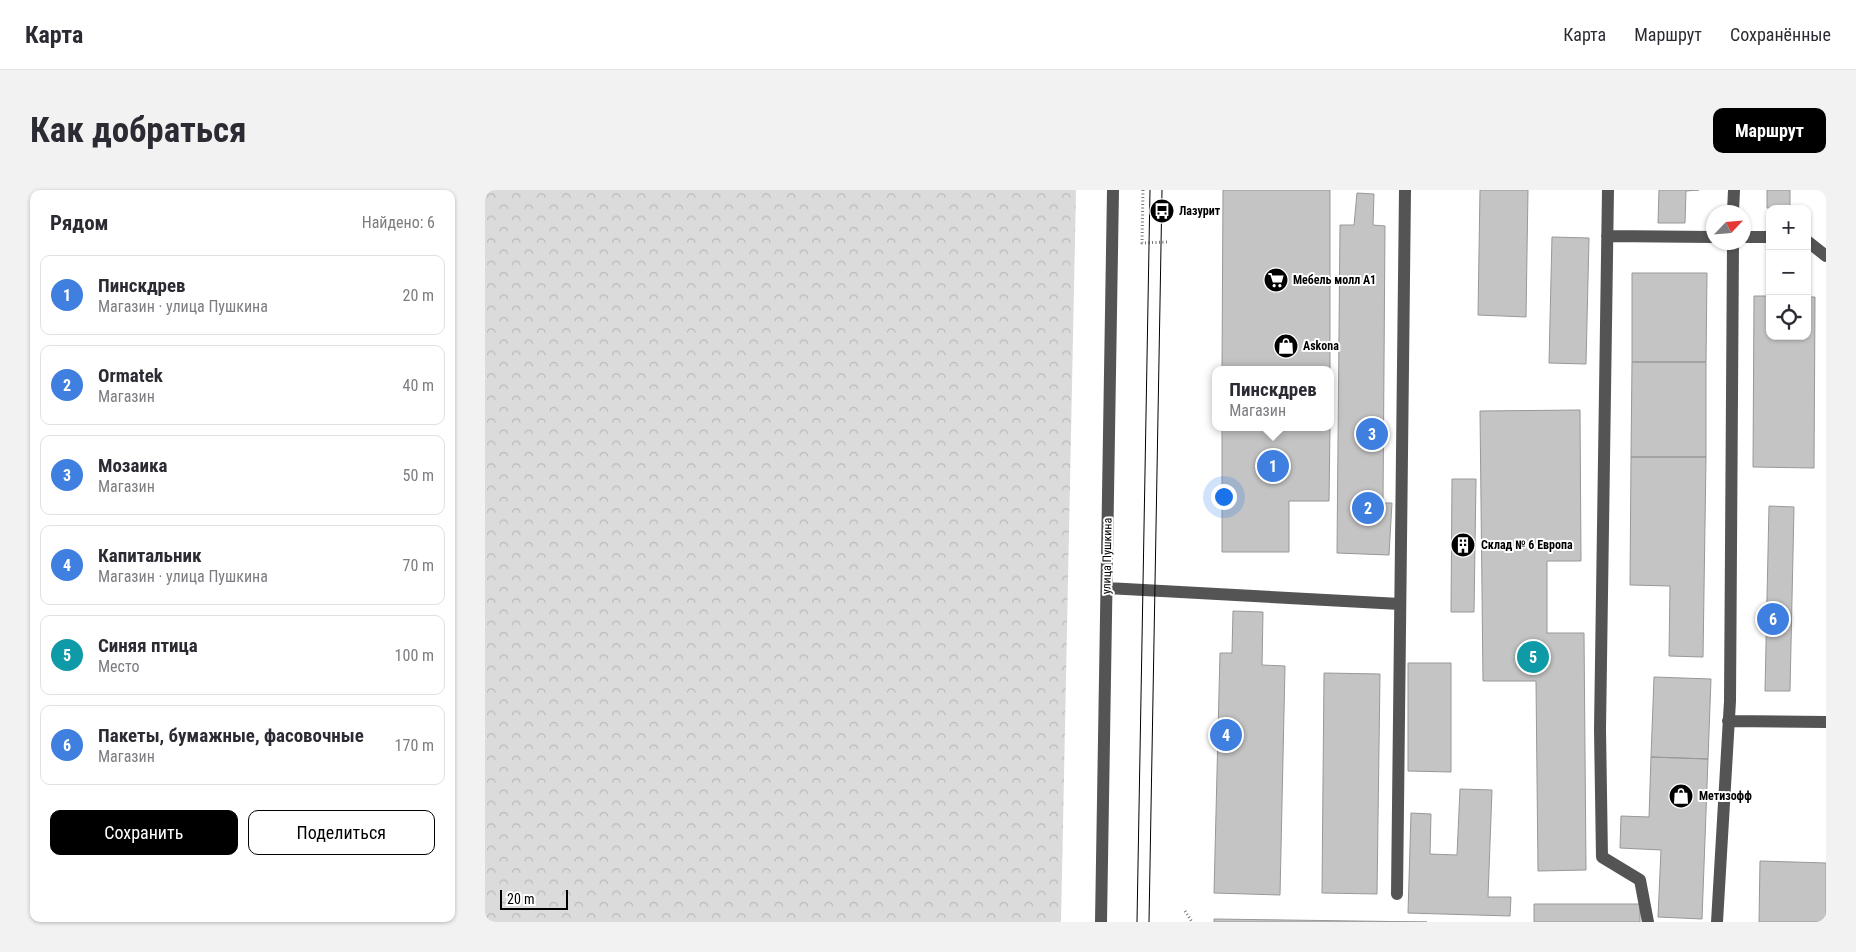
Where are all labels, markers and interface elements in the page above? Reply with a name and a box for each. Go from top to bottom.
text: Карта [25,21,83,49]
text: Карта [1563,24,1606,45]
text: Маршрут [1634,24,1702,45]
text: Сохранённые [1730,24,1831,45]
button: Маршрут [1713,108,1826,153]
text: Как добраться [30,110,246,151]
bus stop icon: Лазурит [1149,198,1175,224]
place label: Лазурит [1179,204,1221,218]
north arrow [1706,205,1751,250]
map controls [1766,205,1811,340]
button: + [1766,205,1811,250]
text: Рядом [50,211,109,235]
text: Найдено: 6 [362,213,435,232]
button: − [1766,250,1811,295]
supermarket icon: Мебель молл А1 [1263,267,1289,293]
place label: Мебель молл А1 [1293,273,1376,287]
text: Пинскдрев [98,274,186,297]
text: 1 [63,286,71,305]
text: 20 m [402,286,434,305]
button: locate [1766,295,1811,340]
text: Магазин · улица Пушкина [98,297,268,316]
shop icon: Askona [1273,333,1299,359]
place label: Askona [1303,339,1339,353]
text: Ormatek [98,364,163,387]
popup [1212,366,1334,431]
text: 2 [63,376,71,395]
text: 40 m [402,376,434,395]
text: Пинскдрев [1229,378,1317,401]
text: Магазин [98,387,155,406]
text: Магазин [1229,401,1286,420]
pin: 3 [1356,415,1388,453]
pin: 1 [1257,447,1289,485]
text: Мозаика [98,454,167,477]
text: 3 [63,466,71,485]
text: 50 m [402,466,434,485]
text: Магазин [98,477,155,496]
your location [1211,484,1237,510]
pin: 2 [1352,489,1384,527]
street label: улица Пушкина [1099,517,1115,594]
building icon: Склад № 6 Европа [1450,532,1476,558]
place label: Склад № 6 Европа [1481,538,1573,552]
text: Капитальник [98,544,202,567]
text: 4 [63,556,71,575]
text: 70 m [402,556,434,575]
text: Магазин · улица Пушкина [98,567,268,586]
pin: 6 [1757,600,1789,638]
text: Синяя птица [98,634,198,657]
pin: 5 [1517,638,1549,676]
text: 5 [63,646,71,665]
text: 100 m [395,646,434,665]
text: Место [98,657,139,676]
pin: 4 [1210,716,1242,754]
text: Пакеты, бумажные, фасовочные [98,724,364,747]
text: 6 [63,736,71,755]
text: 170 m [395,736,434,755]
text: Магазин [98,747,155,766]
shop icon: Метизофф [1668,783,1694,809]
place label: Метизофф [1699,789,1752,803]
button: Сохранить [50,810,238,855]
button: Поделиться [248,810,435,855]
scale bar [500,887,567,910]
text: 20 m [507,891,535,907]

